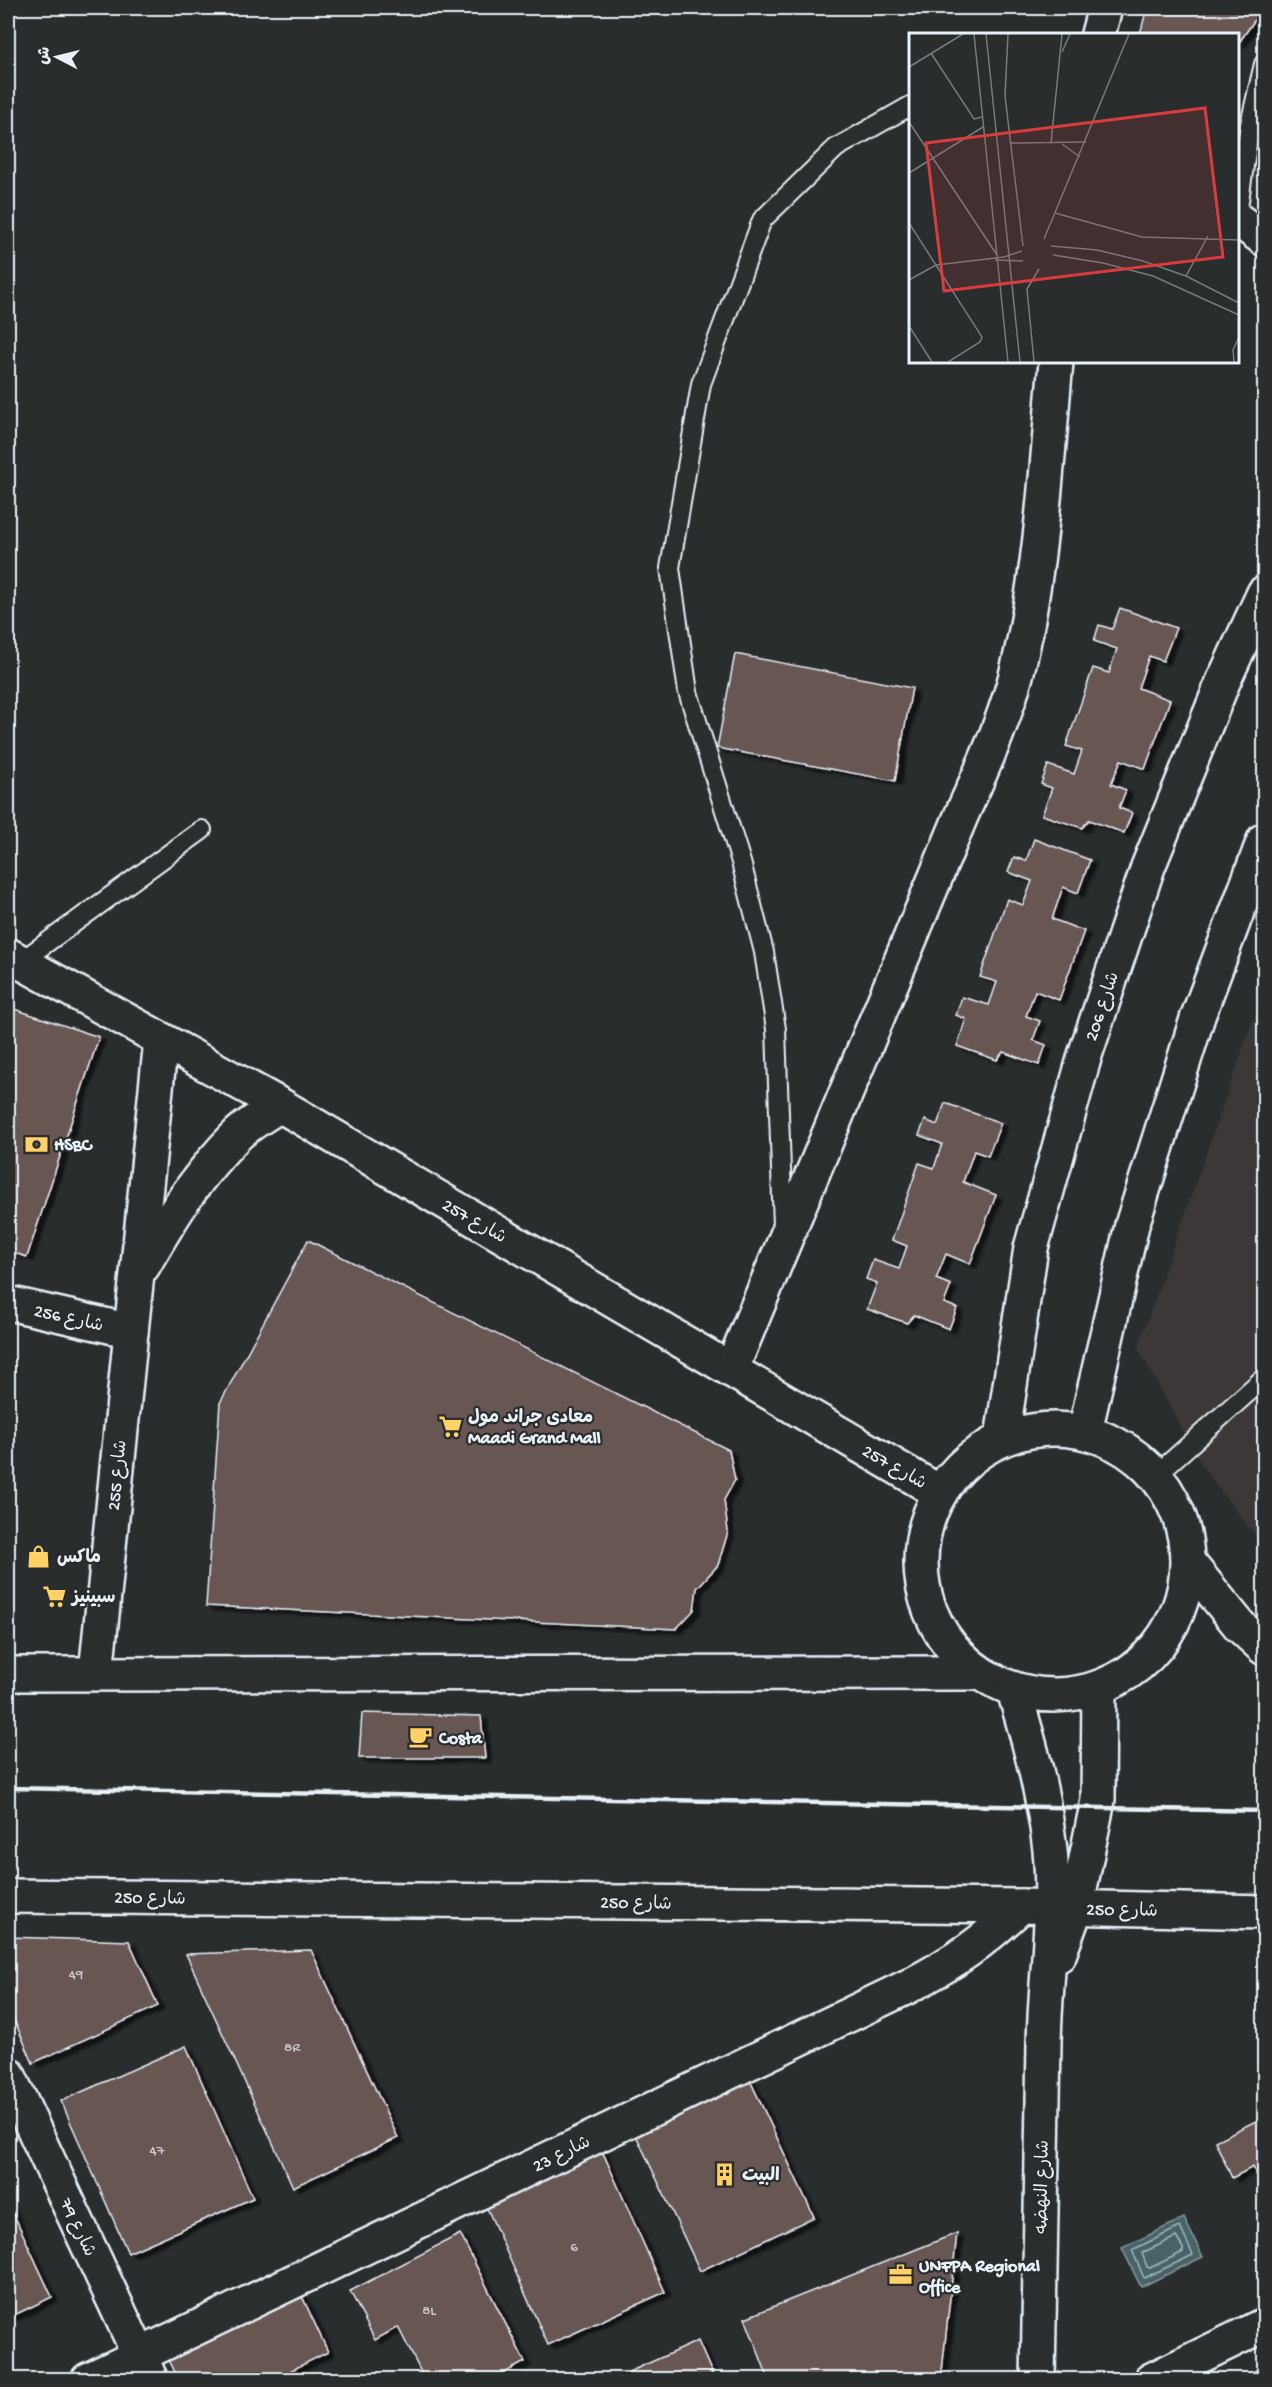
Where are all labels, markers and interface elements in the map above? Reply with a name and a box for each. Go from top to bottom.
north arrow [27,27,87,87]
inset map [909,33,1239,363]
text: ش [35,46,56,65]
street label: شارع 206 [1082,970,1125,1044]
bank icon: HSBC [23,1131,49,1157]
place label: HSBC [54,1136,94,1157]
street label: شارع 257 [438,1195,510,1249]
street label: شارع 256 [32,1301,105,1338]
place label: معادى جراند مول Maadi Grand Mall [468,1408,601,1450]
supermarket icon: معادى جراند مول Maadi Grand Mall [437,1413,463,1439]
street label: شارع 255 [104,1439,133,1512]
street label: شارع 257 [858,1441,930,1495]
shop icon: ماكس [26,1543,52,1569]
place label: ماكس [57,1548,101,1569]
supermarket icon: سبينيز [41,1583,67,1609]
place label: سبينيز [70,1588,115,1609]
cafe icon: Costa [408,1724,434,1750]
place label: Costa [438,1729,483,1750]
street label: شارع 250 [114,1888,186,1911]
street label: شارع 250 [600,1893,672,1916]
street label: شارع 250 [1086,1900,1158,1923]
house number: 49 [69,1966,84,1984]
house number: 8R [284,2039,301,2057]
street label: شارع 23 [530,2132,594,2178]
street label: شارع النهضه [1032,2140,1055,2234]
house number: 47 [150,2142,166,2160]
building icon: البيت [711,2161,737,2187]
place label: البيت [742,2166,780,2187]
street label: شارع 79 [54,2195,99,2260]
house number: 6 [570,2239,578,2257]
place label: UNFPA Regional Office [919,2257,1040,2299]
office icon: UNFPA Regional Office [888,2262,914,2288]
house number: 8L [422,2302,436,2320]

